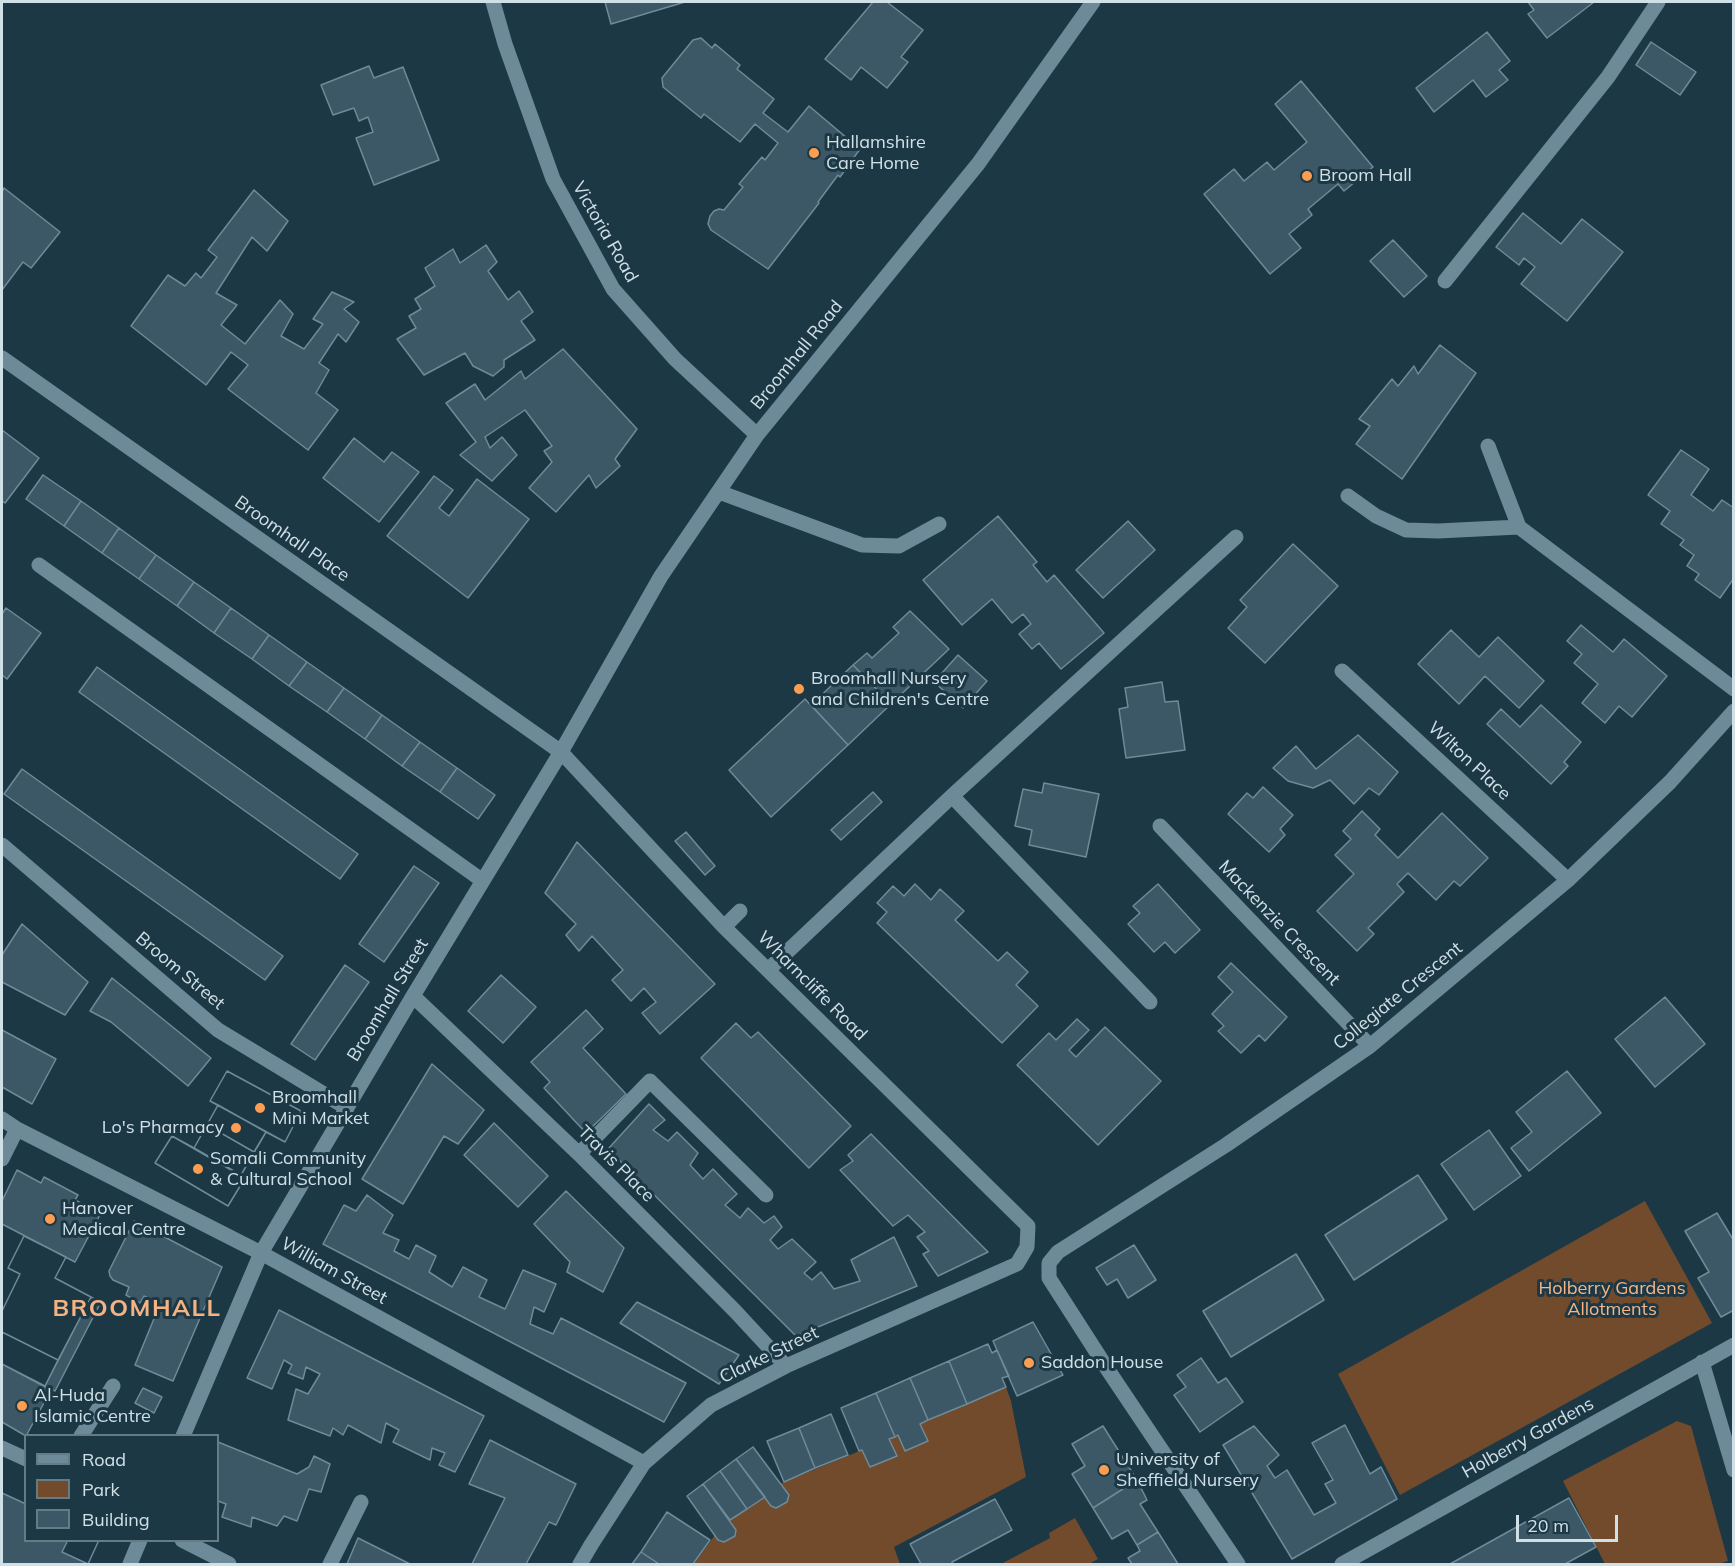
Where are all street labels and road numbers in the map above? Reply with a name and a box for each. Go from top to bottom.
street label: Victoria Road [567,178,643,286]
street label: Broomhall Road [747,296,847,414]
street label: Broomhall Place [231,491,353,587]
street label: Wilton Place [1423,717,1515,805]
street label: Mackenzie Crescent [1214,856,1344,990]
street label: Wharncliffe Road [753,927,871,1045]
street label: Broom Street [131,928,229,1014]
street label: Broomhall Street [343,935,433,1065]
street label: Collegiate Crescent [1329,937,1467,1055]
street label: Travis Place [573,1121,659,1207]
street label: William Street [277,1233,391,1309]
street label: Clarke Street [716,1322,822,1388]
street label: Holberry Gardens [1458,1393,1598,1483]

